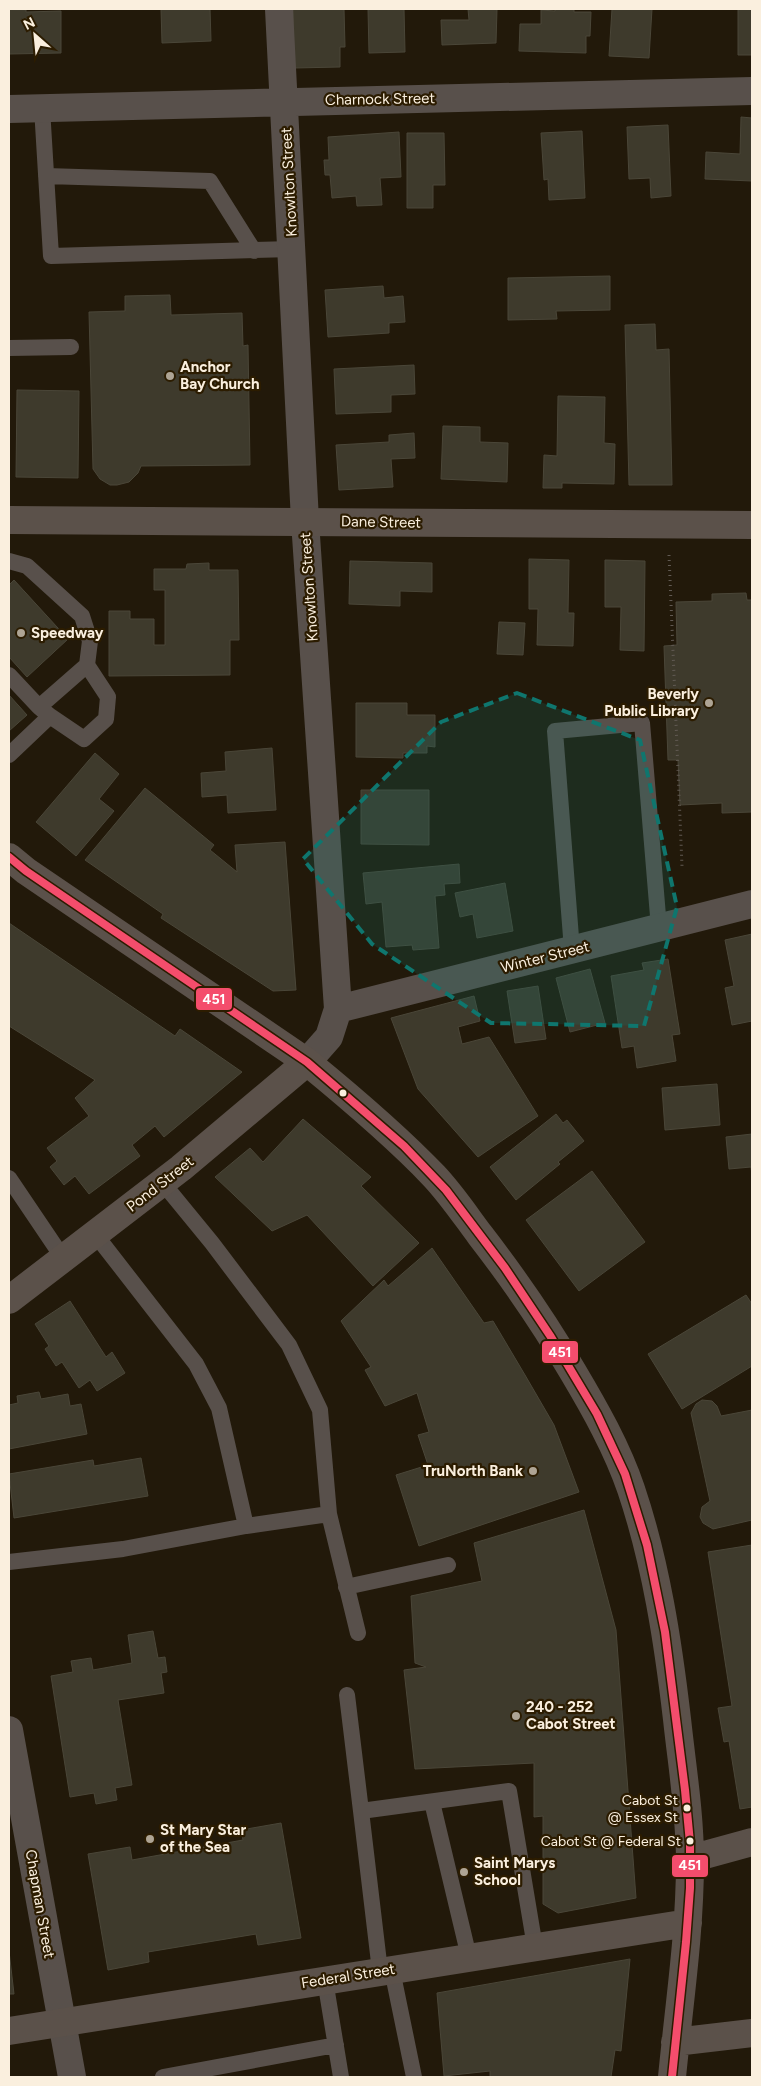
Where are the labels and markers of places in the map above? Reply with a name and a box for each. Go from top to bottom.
place label: Anchor Bay Church [180,358,260,393]
marker: Anchor Bay Church [164,370,176,382]
place label: Speedway [31,624,104,642]
marker: Speedway [15,627,27,639]
place label: Beverly Public Library [604,685,699,720]
marker: Beverly Public Library [703,697,715,709]
unlabelled marker [338,1088,348,1098]
place label: TruNorth Bank [423,1462,523,1480]
marker: TruNorth Bank [527,1465,539,1477]
place label: 240 - 252 Cabot Street [526,1698,616,1733]
marker: 240 - 252 Cabot Street [510,1710,522,1722]
place label: Cabot St @ Essex St [608,1792,678,1826]
marker: Cabot St @ Essex St [682,1803,692,1813]
place label: St Mary Star of the Sea [160,1821,246,1856]
marker: St Mary Star of the Sea [144,1833,156,1845]
place label: Cabot St @ Federal St [541,1833,681,1850]
marker: Cabot St @ Federal St [685,1836,695,1846]
place label: Saint Marys School [474,1854,555,1889]
marker: Saint Marys School [458,1866,470,1878]

